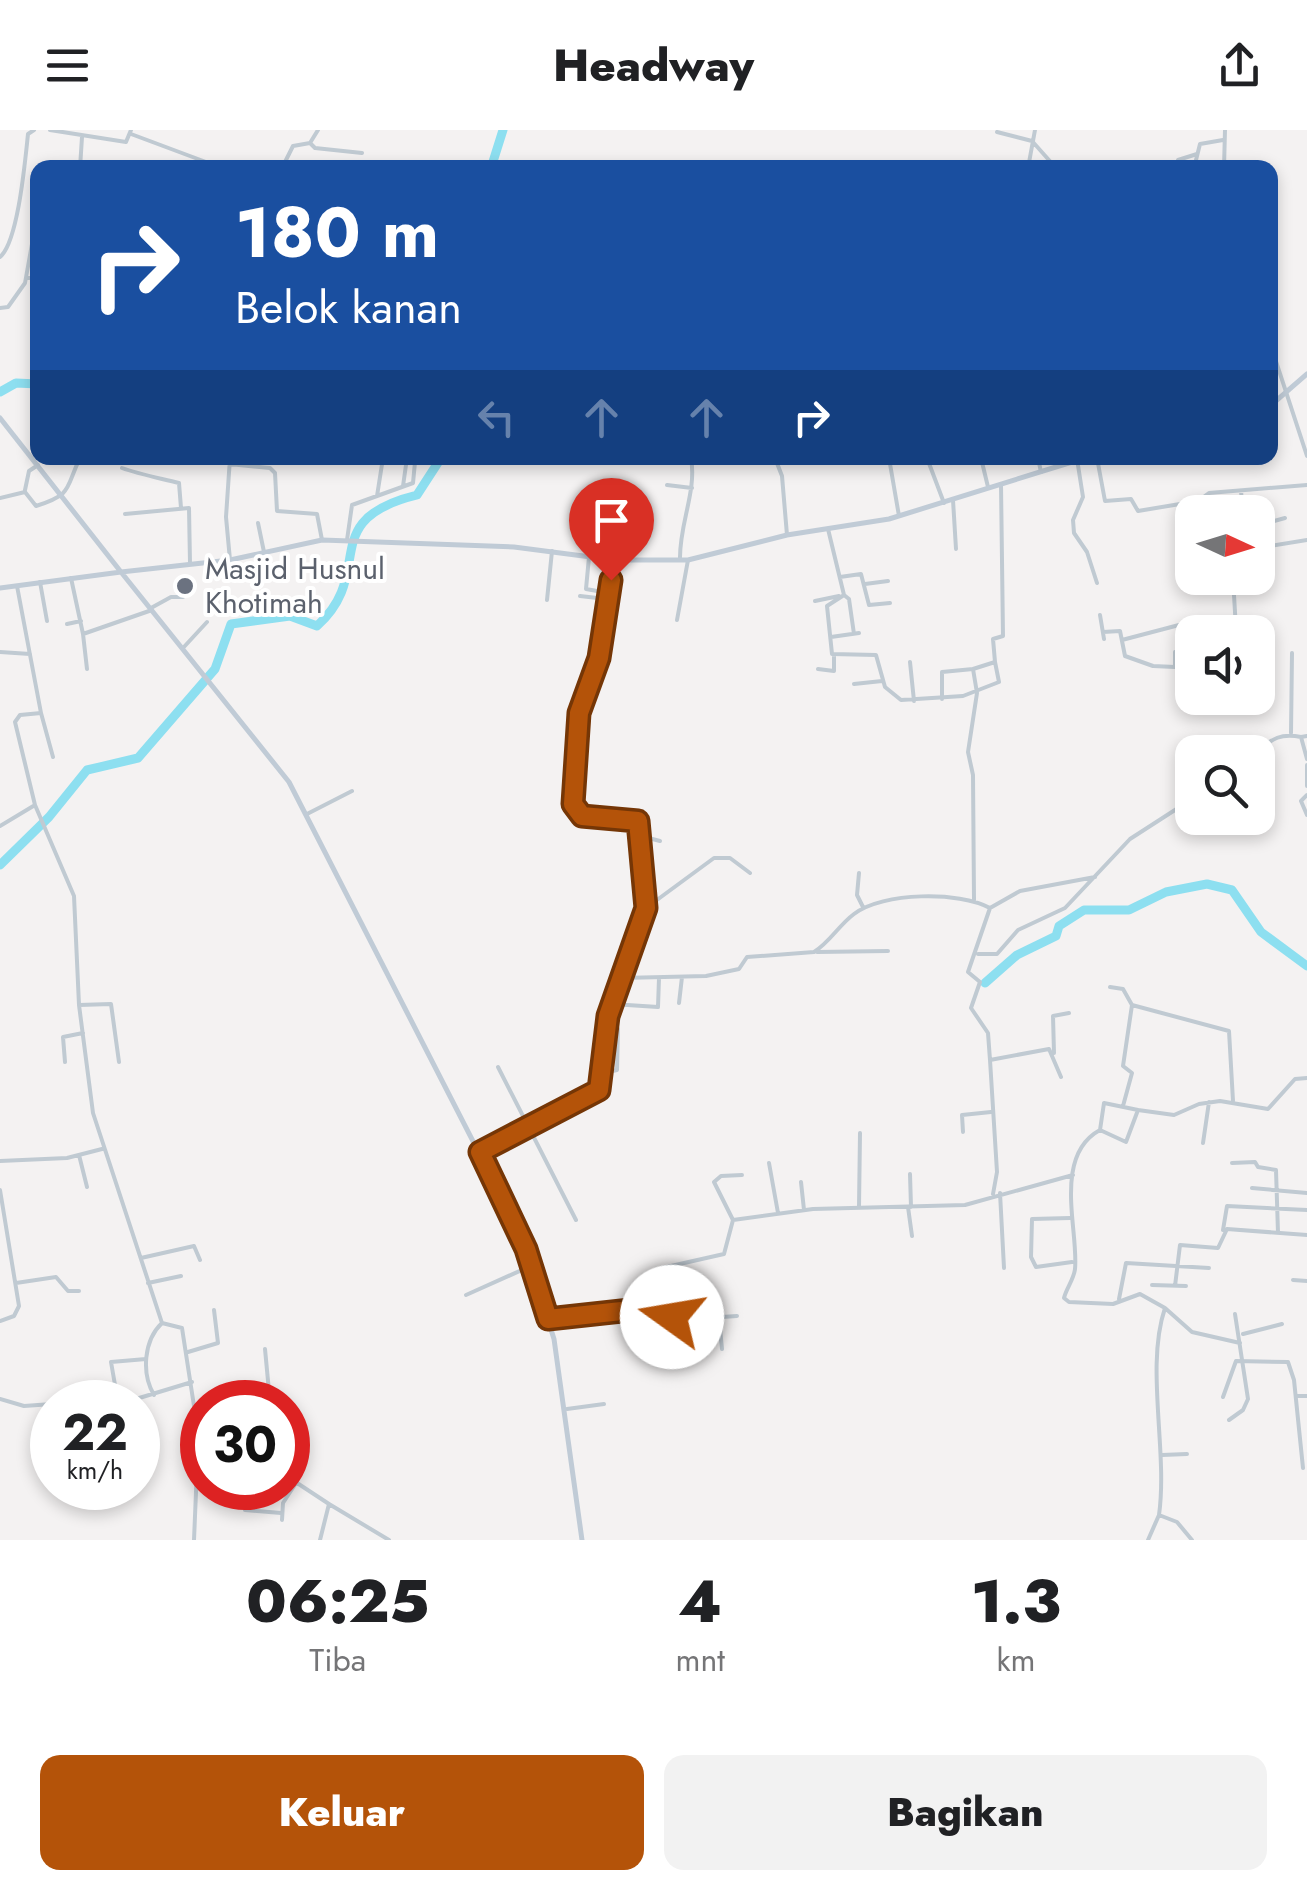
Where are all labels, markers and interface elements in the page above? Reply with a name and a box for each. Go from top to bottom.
text: Headway [553,33,754,98]
icon: menu [40,38,95,93]
icon: share [1212,38,1267,93]
text: 180 m [235,182,439,283]
icon: right [70,200,200,330]
text: Belok kanan [235,275,462,340]
icon: left [469,390,524,445]
icon: ahead [574,390,629,445]
icon: ahead [679,390,734,445]
icon: right [784,390,839,445]
pin [569,478,654,581]
icon: arrive [584,493,639,548]
north arrow [1175,495,1275,595]
map controls [1175,495,1275,835]
place label: Masjid Husnul Khotimah [205,547,385,624]
marker: Masjid Husnul Khotimah [174,575,196,597]
button: sound [1175,615,1275,715]
button: search [1175,735,1275,835]
position arrow [620,1265,724,1369]
speed limit sign: 30 [180,1380,310,1510]
text: 22 [62,1396,128,1469]
text: km/h [67,1452,123,1488]
text: 06:25 [246,1558,430,1645]
text: 4 [678,1558,722,1645]
text: 1.3 [971,1558,1061,1645]
text: Tiba [309,1637,366,1683]
text: mnt [676,1637,725,1683]
text: km [996,1637,1035,1683]
button: Keluar [40,1755,644,1870]
button: Bagikan [664,1755,1267,1870]

